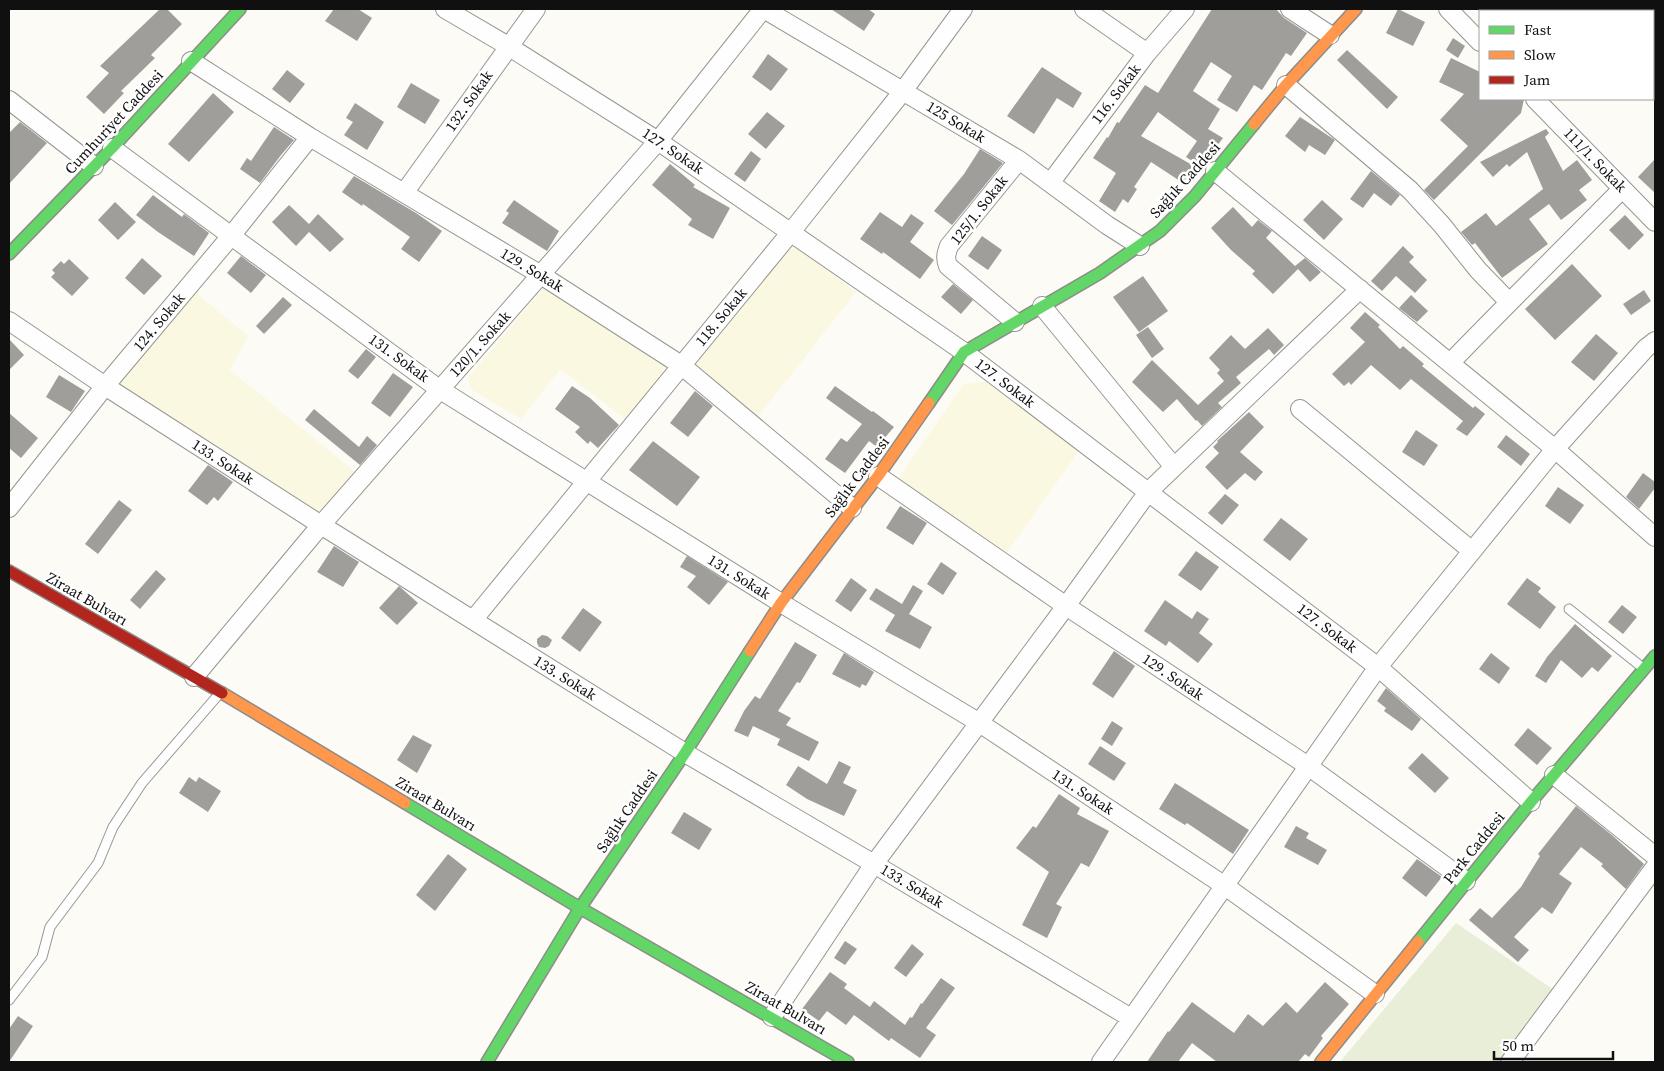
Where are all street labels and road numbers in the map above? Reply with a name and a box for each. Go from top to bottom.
street label: 116. Sokak [1086,59,1146,128]
street label: Cumhuriyet Caddesi [60,65,168,179]
street label: 132. Sokak [440,65,498,136]
street label: 125 Sokak [923,96,991,148]
street label: 127. Sokak [638,122,709,179]
street label: 111/1. Sokak [1559,123,1632,197]
street label: Sağlık Caddesi [1145,137,1225,222]
street label: 125/1. Sokak [945,170,1013,249]
street label: 129. Sokak [497,242,568,297]
street label: 118. Sokak [690,282,752,350]
street label: 124. Sokak [128,287,190,355]
street label: 120/1. Sokak [444,305,516,381]
street label: 131. Sokak [365,328,435,387]
street label: 127. Sokak [971,353,1040,413]
street label: Sağlık Caddesi [819,432,894,521]
street label: 133. Sokak [188,434,259,490]
street label: 131. Sokak [704,549,775,605]
street label: Ziraat Bulvarı [43,567,132,630]
street label: 127. Sokak [1293,598,1362,658]
street label: 129. Sokak [1138,648,1209,705]
street label: 133. Sokak [530,650,601,706]
street label: 131. Sokak [1048,764,1119,820]
street label: Sağlık Caddesi [591,765,662,856]
street label: Ziraat Bulvarı [392,771,480,836]
street label: Park Caddesi [1438,807,1509,888]
street label: 133. Sokak [877,858,948,913]
street label: Ziraat Bulvarı [742,976,831,1039]

